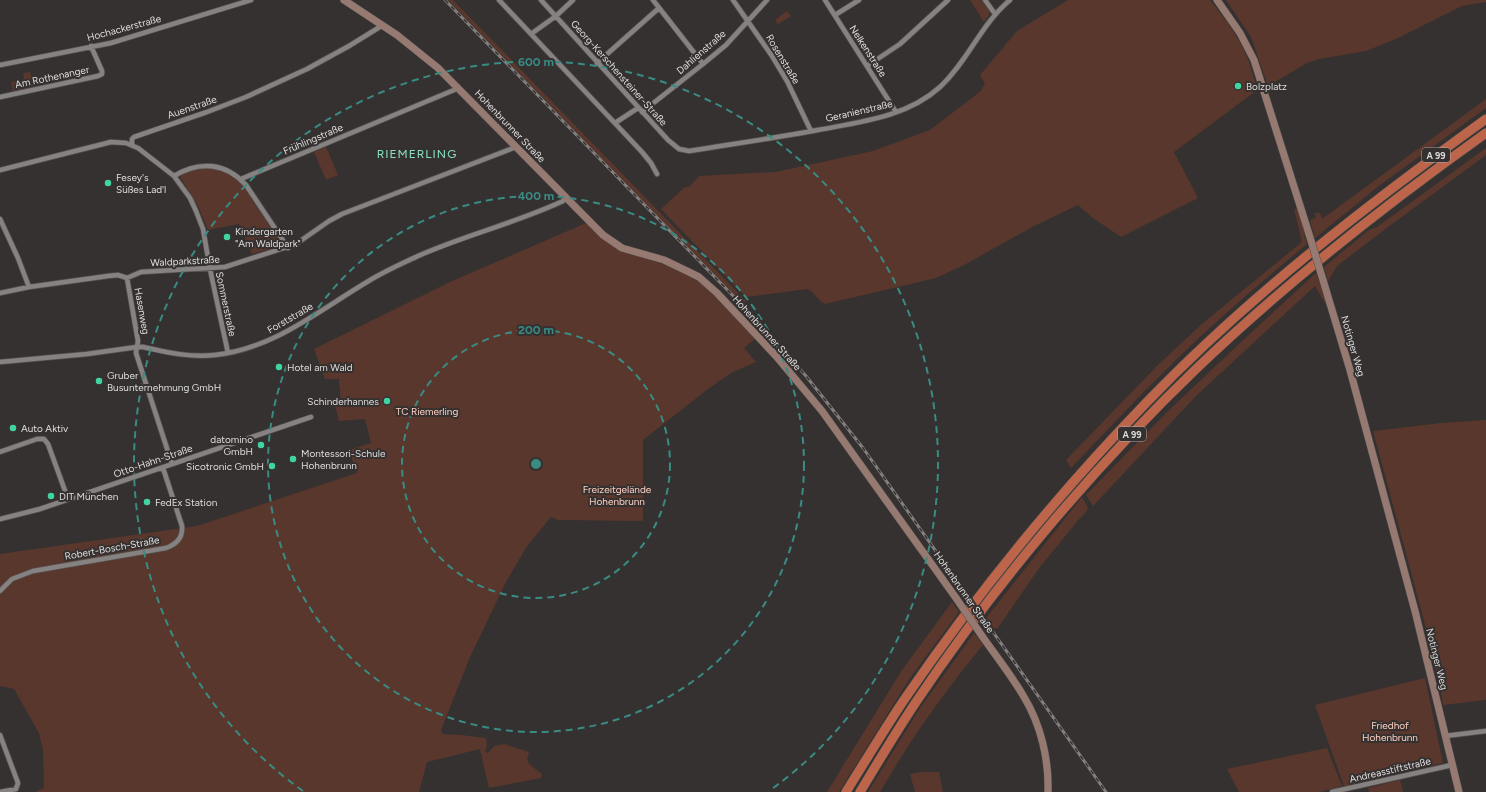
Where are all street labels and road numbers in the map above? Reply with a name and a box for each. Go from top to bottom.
street label: Hochackerstraße [85,12,163,44]
street label: Georg-Kerschensteiner-Straße [568,17,670,129]
street label: Nelkenstraße [846,23,890,80]
street label: Dahlienstraße [674,27,729,77]
street label: Rosenstraße [763,32,803,87]
street label: Am Rothenanger [14,63,91,91]
street label: Hohenbrunner Straße [472,87,549,166]
street label: Auenstraße [166,92,219,122]
street label: Geranienstraße [824,97,894,125]
street label: Frühlingstraße [281,120,345,157]
road number: A 99 [1422,148,1450,162]
street label: Waldparkstraße [150,253,221,269]
street label: Sommerstraße [213,270,239,338]
street label: Hasenweg [131,287,153,336]
street label: Hohenbrunner Straße [730,293,805,374]
street label: Forststraße [265,299,316,336]
street label: Notinger Weg [1338,314,1368,378]
road number: A 99 [1118,427,1146,441]
street label: Otto-Hahn-Straße [112,441,195,481]
street label: Robert-Bosch-Straße [64,533,161,563]
street label: Hohenbrunner Straße [931,549,997,636]
street label: Notinger Weg [1423,627,1451,691]
street label: Andreasstiftstraße [1348,754,1432,786]

